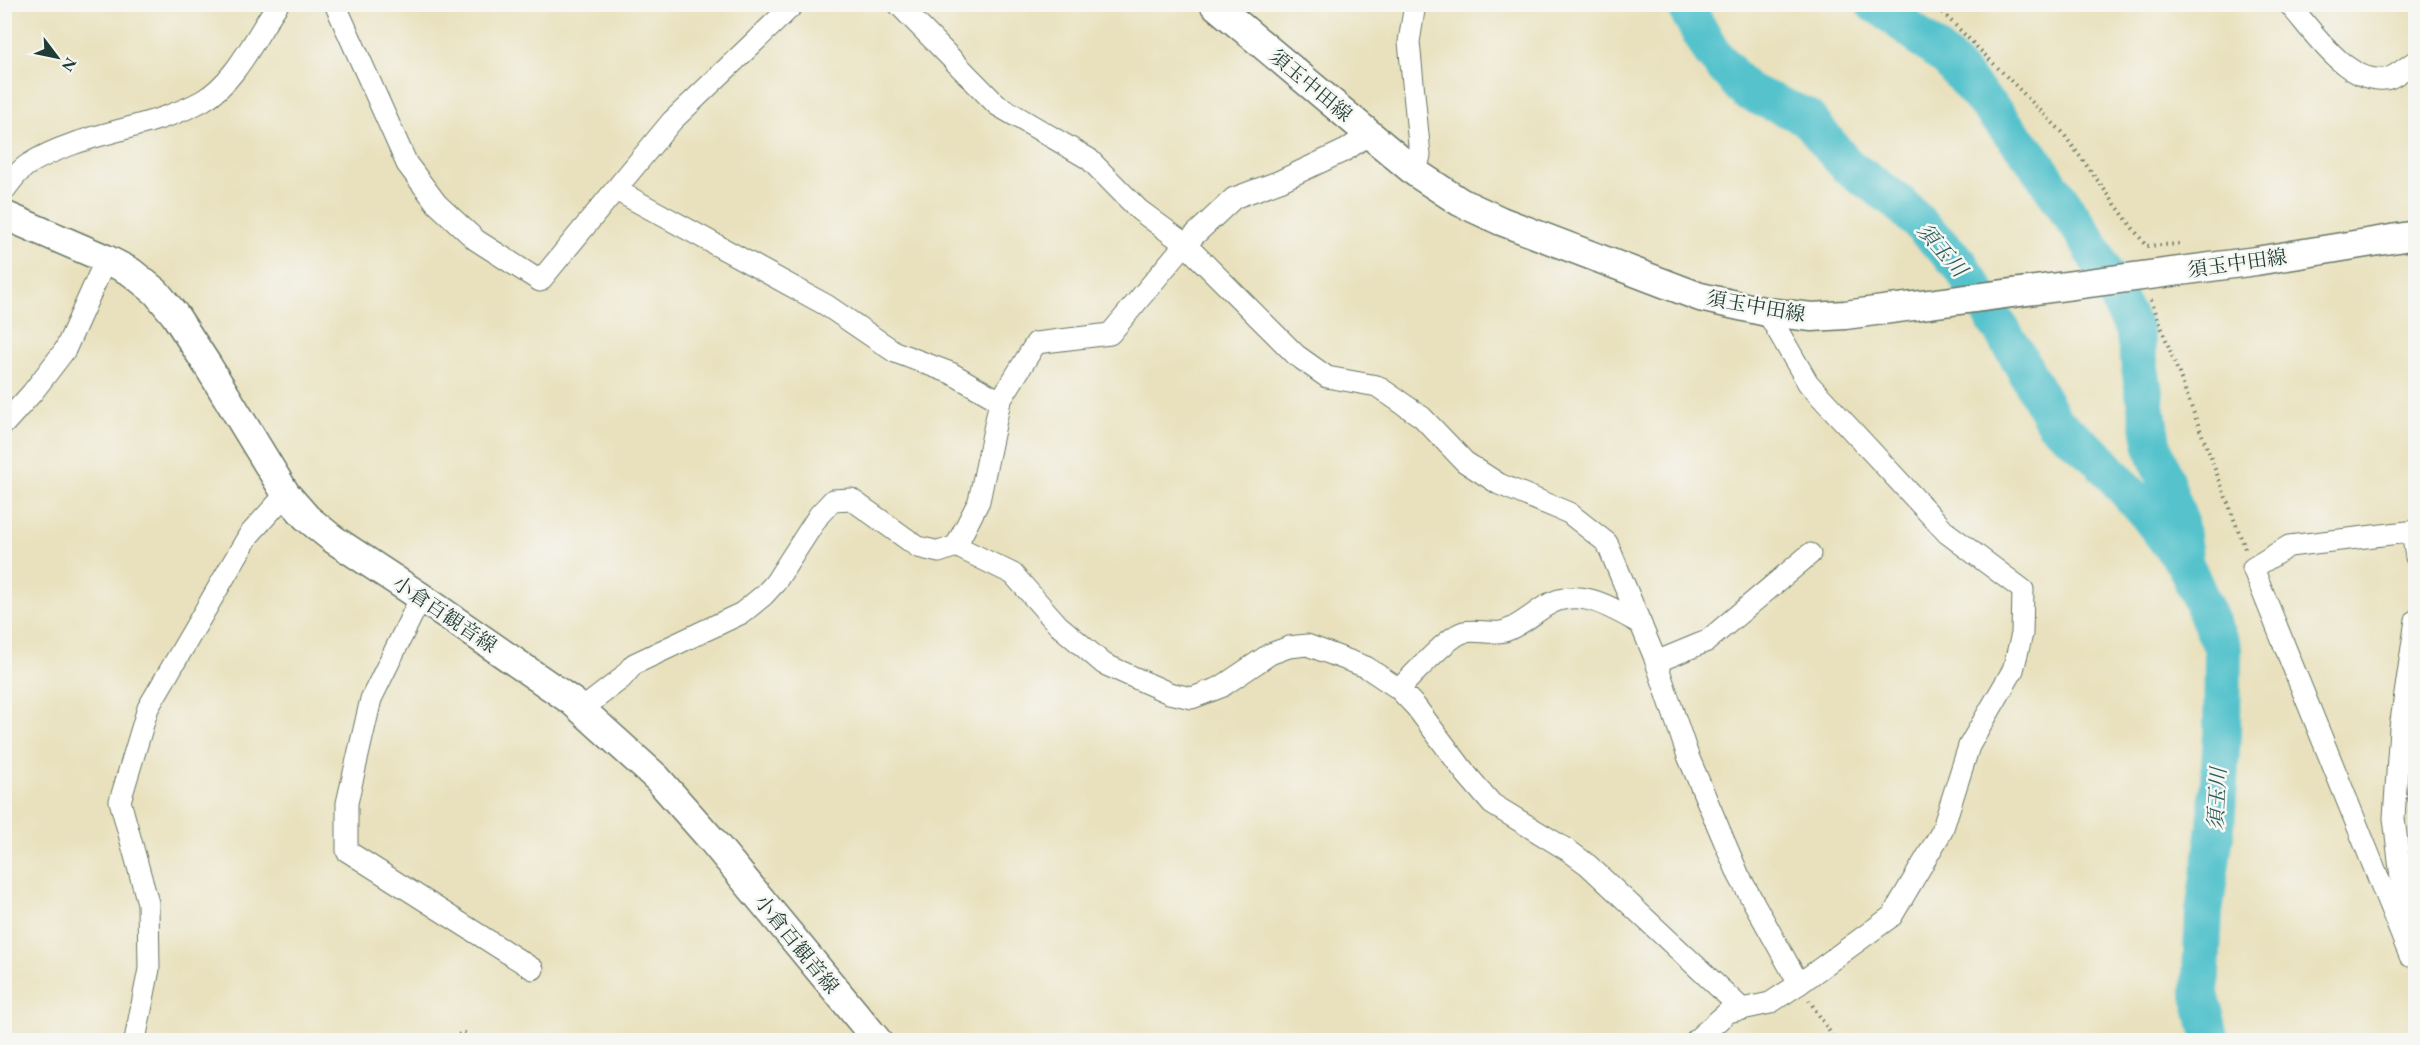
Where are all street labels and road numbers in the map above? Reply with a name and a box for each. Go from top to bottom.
street label: 須玉中田線 [1264,43,1358,127]
street label: 須玉中田線 [2186,243,2288,283]
street label: 須玉中田線 [1705,285,1807,327]
street label: 小倉百観音線 [388,570,502,658]
street label: 小倉百観音線 [749,889,845,999]

